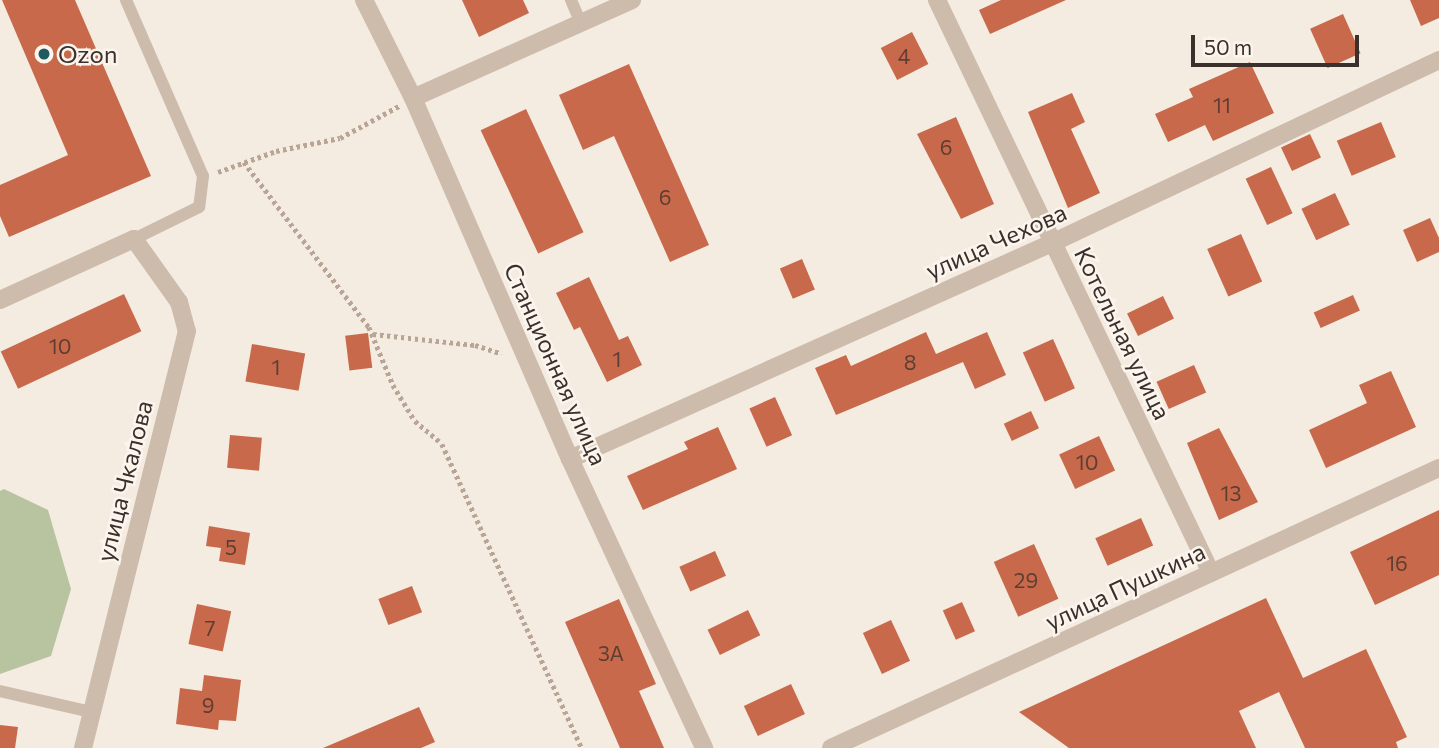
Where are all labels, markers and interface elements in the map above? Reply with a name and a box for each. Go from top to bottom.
scale bar [1194,21,1362,65]
text: 50 m [1204,34,1252,59]
place label: Ozon [58,40,118,68]
house number: 4 [898,43,910,69]
marker: Ozon [36,46,52,62]
house number: 11 [1213,92,1231,118]
house number: 6 [940,134,952,160]
house number: 6 [659,184,671,210]
street label: улица Чехова [921,197,1071,285]
street label: Котельная улица [1069,242,1177,424]
street label: Станционная улица [498,258,614,470]
house number: 10 [49,333,71,359]
house number: 1 [613,346,621,372]
house number: 8 [904,349,916,375]
house number: 1 [272,354,280,380]
street label: улица Чкалова [90,397,158,565]
house number: 10 [1076,449,1098,475]
house number: 13 [1221,480,1241,506]
house number: 5 [225,534,237,560]
street label: улица Пушкина [1040,536,1210,636]
house number: 16 [1386,550,1408,576]
house number: 29 [1014,567,1038,593]
house number: 7 [204,615,216,641]
house number: 3А [598,640,624,666]
house number: 9 [202,692,214,718]

